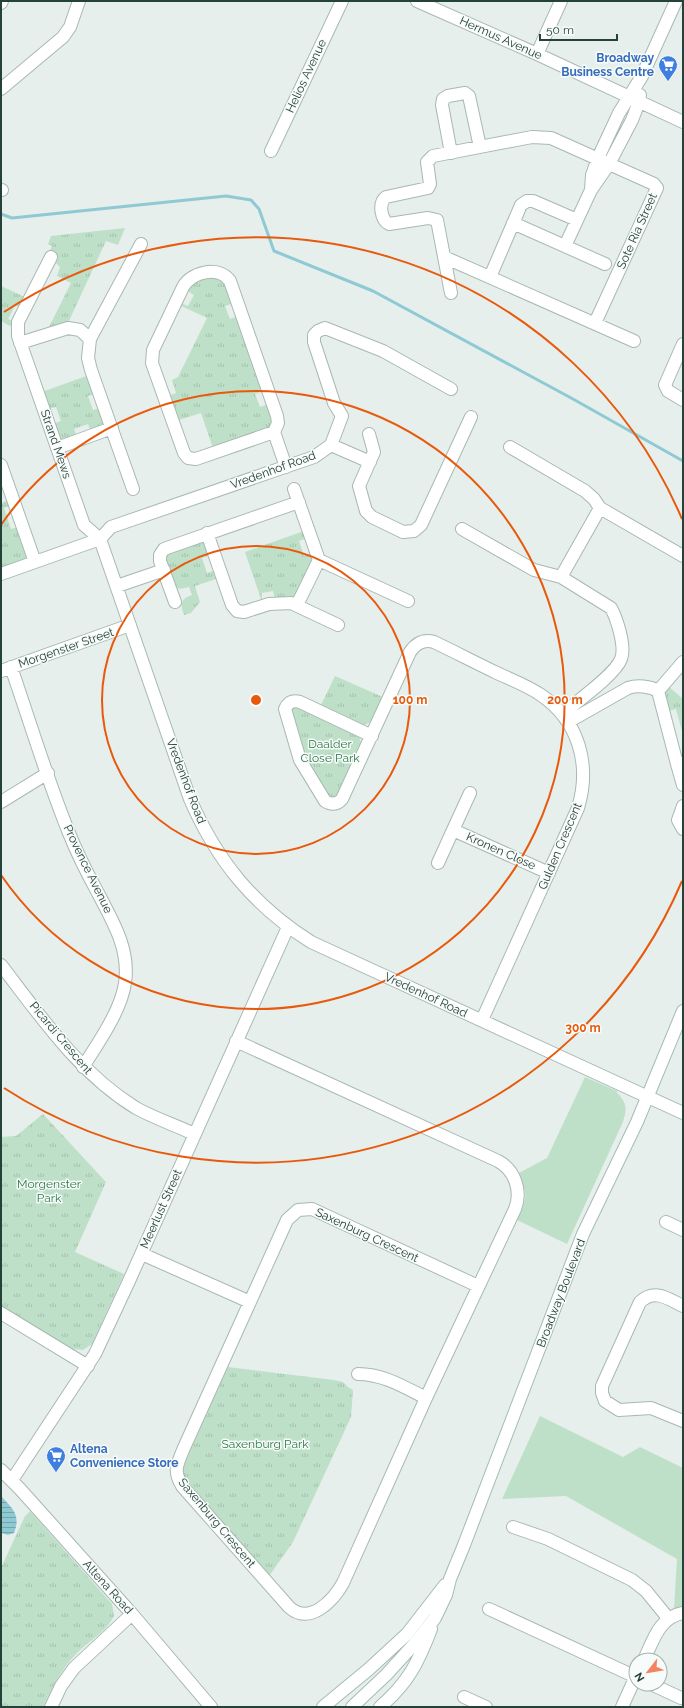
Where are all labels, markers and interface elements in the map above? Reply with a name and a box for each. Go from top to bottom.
street label: Hermus Avenue [458,14,544,62]
scale bar [540,16,617,42]
text: 50 m [546,23,574,37]
street label: Helios Avenue [283,37,329,115]
place label: Broadway Business Centre [561,51,654,79]
supermarket icon: Broadway Business Centre [657,54,679,82]
street label: Sote Ria Street [614,191,660,271]
street label: Strand Mews [38,408,74,481]
street label: Vredenhof Road [228,448,318,492]
street label: Morgenster Street [16,625,116,671]
centre of rings [249,693,263,707]
text: 100 m [393,693,427,707]
text: 200 m [547,693,583,707]
street label: Vredenhof Road [163,737,209,825]
park label: Daalder Close Park [300,737,360,765]
street label: Gulden Crescent [535,800,585,892]
street label: Provence Avenue [60,822,116,916]
street label: Kronen Close [464,829,538,873]
street label: Vredenhof Road [382,970,470,1020]
street label: Picardi Crescent [27,999,95,1077]
text: 300 m [565,1021,601,1035]
street label: Meerlust Street [137,1167,185,1251]
park label: Morgenster Park [17,1177,82,1205]
street label: Saxenburg Crescent [313,1205,421,1265]
street label: Broadway Boulevard [534,1237,588,1349]
park label: Saxenburg Park [221,1437,309,1451]
place label: Altena Convenience Store [70,1442,178,1470]
supermarket icon: Altena Convenience Store [45,1445,67,1473]
street label: Saxenburg Crescent [176,1475,258,1571]
street label: Altena Road [80,1557,136,1617]
north arrow [628,1652,668,1692]
text: N [632,1670,648,1684]

